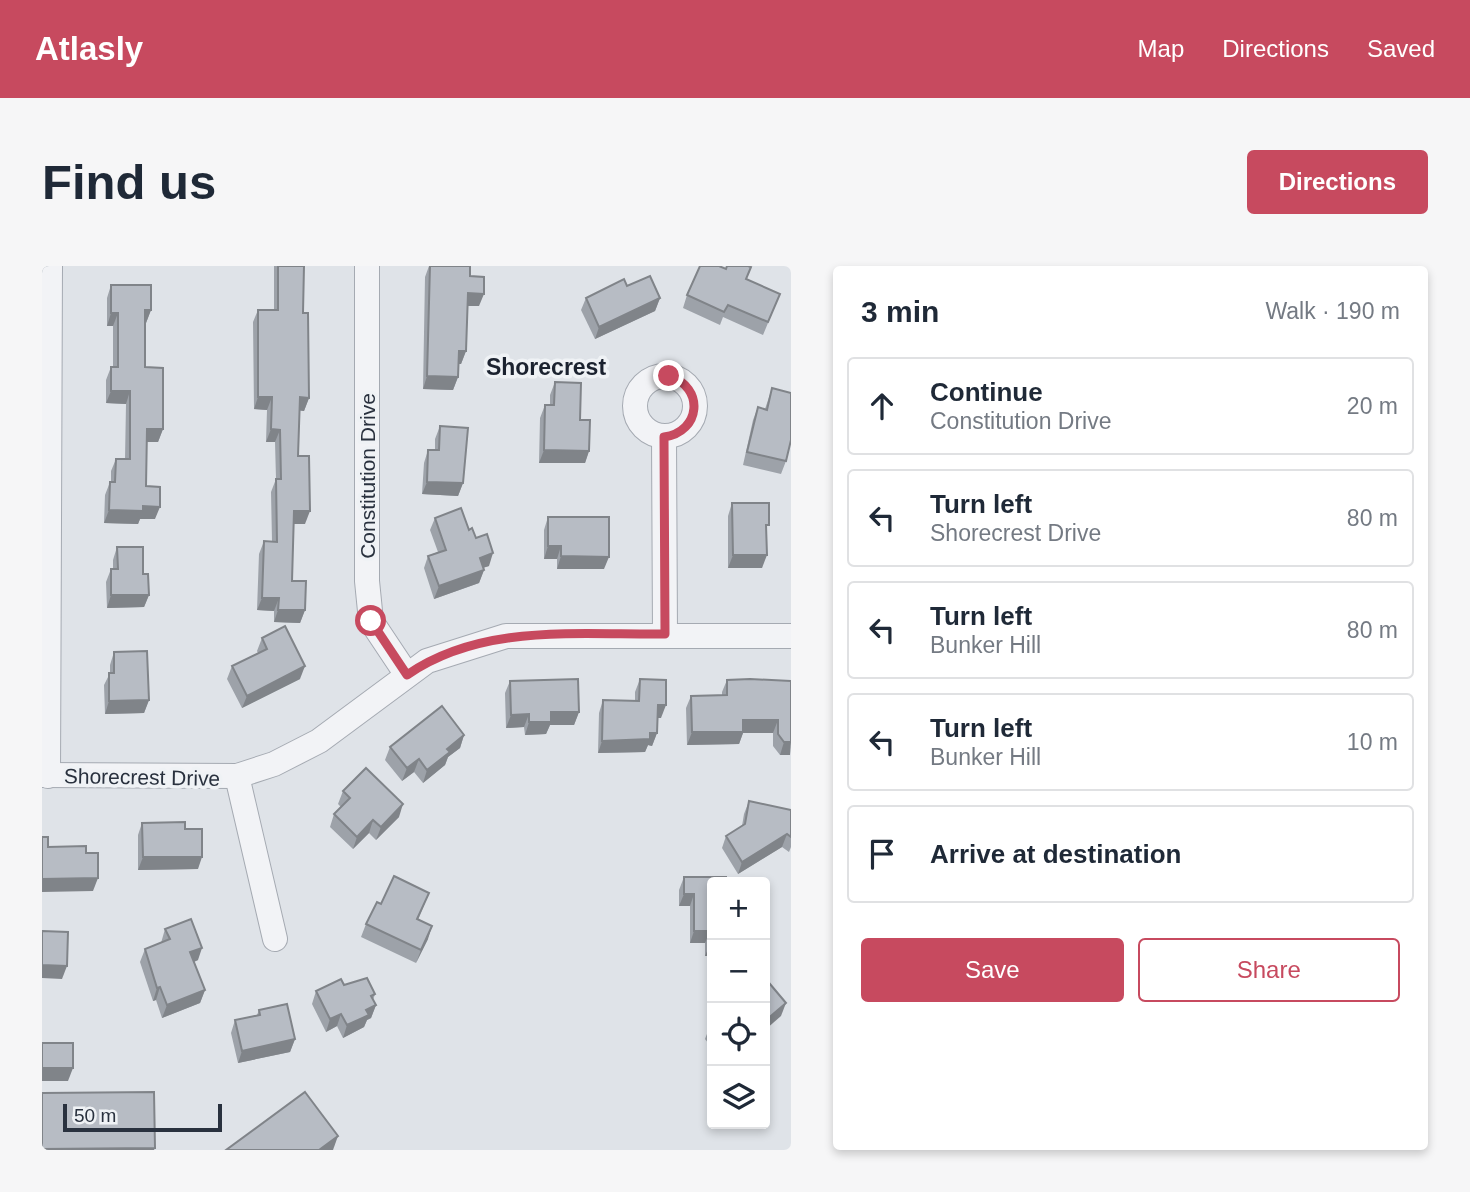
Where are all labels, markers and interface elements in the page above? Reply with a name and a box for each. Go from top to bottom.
text: Atlasly [35,30,143,67]
text: Map [1138,35,1184,62]
text: Directions [1222,35,1329,62]
text: Saved [1367,35,1435,62]
button: Directions [1247,150,1428,214]
text: Find us [42,155,216,209]
text: 3 min [861,295,939,328]
text: Walk · 190 m [1265,298,1400,324]
district label: Shorecrest [486,354,606,380]
route end [653,360,684,391]
text: Continue [930,377,1043,407]
icon: ahead [863,387,901,425]
street label: Constitution Drive [356,393,379,559]
text: 20 m [1347,393,1398,419]
text: Constitution Drive [930,408,1112,434]
text: Turn left [930,489,1032,519]
icon: left [863,499,901,537]
text: 80 m [1347,505,1398,531]
text: Shorecrest Drive [930,520,1101,546]
text: Turn left [930,601,1032,631]
route start [355,605,386,636]
icon: left [863,611,901,649]
text: 80 m [1347,617,1398,643]
text: Bunker Hill [930,632,1041,658]
text: Turn left [930,713,1032,743]
icon: left [863,723,901,761]
text: 10 m [1347,729,1398,755]
text: Bunker Hill [930,744,1041,770]
street label: Shorecrest Drive [64,764,220,790]
icon: arrive [863,835,901,873]
text: Arrive at destination [930,839,1181,869]
map controls [707,877,770,1129]
button: + [707,877,770,940]
button: Save [861,938,1124,1002]
button: Share [1138,938,1400,1002]
button: − [707,940,770,1003]
button: locate [707,1003,770,1066]
button: layers [707,1066,770,1129]
scale bar [63,1101,222,1133]
text: 50 m [74,1105,116,1126]

